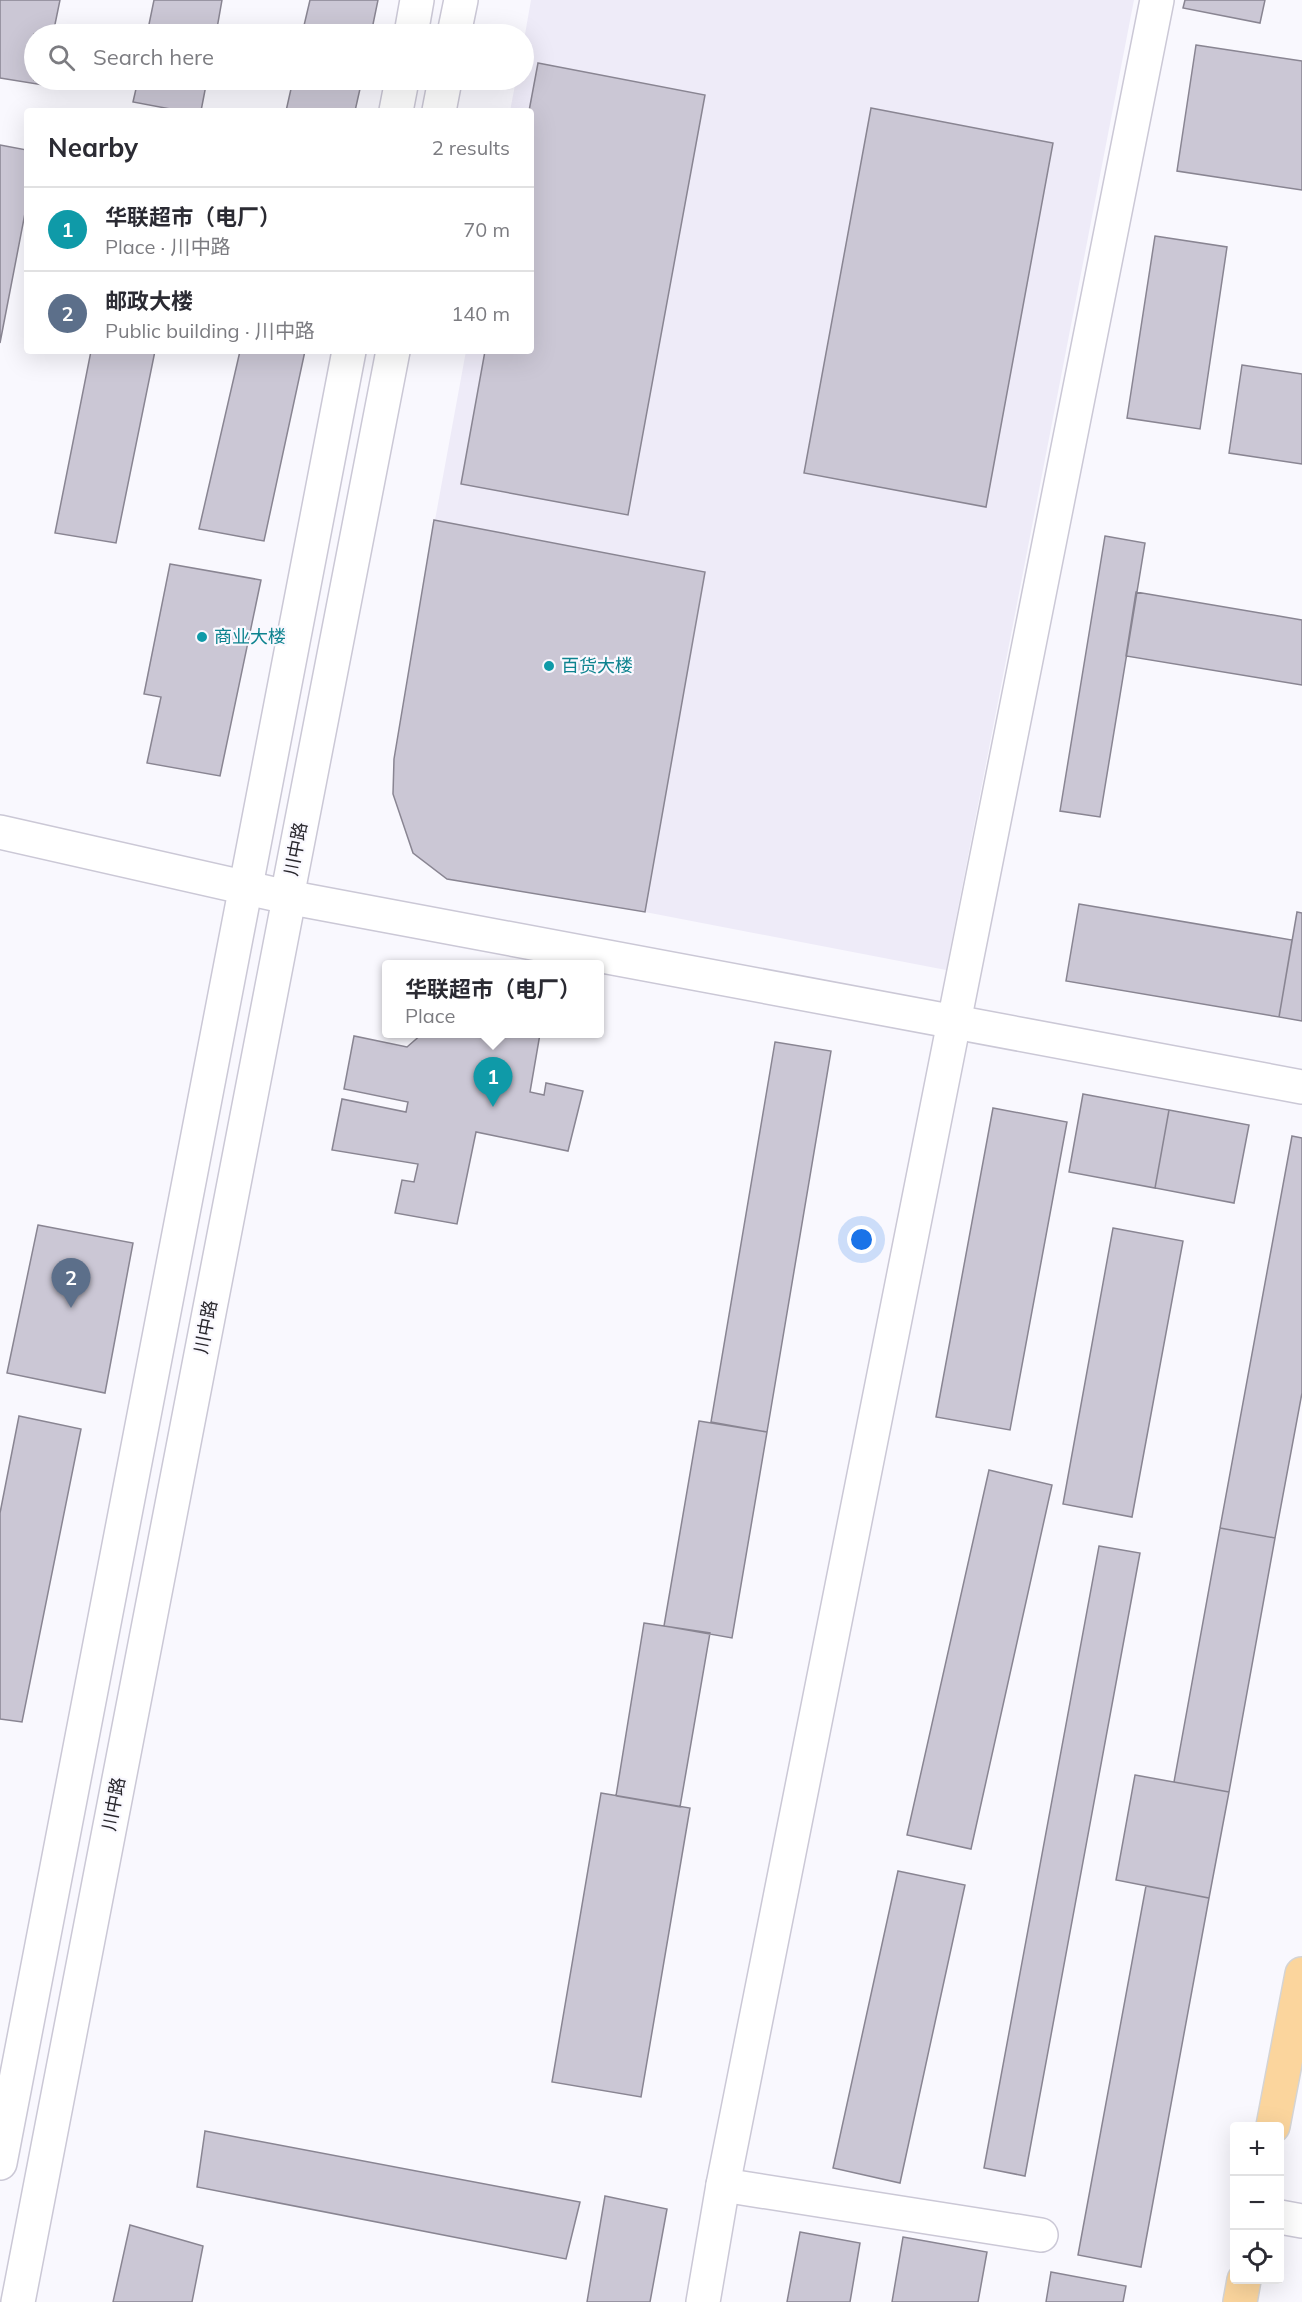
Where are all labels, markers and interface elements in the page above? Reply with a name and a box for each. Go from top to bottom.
search box [24,24,534,90]
icon: search [45,41,78,74]
text: Search here [93,43,214,71]
text: Nearby [48,131,138,164]
text: 2 results [432,135,510,160]
text: 华联超市（电厂） [105,203,281,231]
text: 1 [62,217,74,242]
text: 70 m [463,217,510,242]
text: Place · 川中路 [105,234,230,259]
text: 邮政大楼 [105,287,193,315]
text: 2 [62,301,74,326]
text: 140 m [451,301,510,326]
text: Public building · 川中路 [105,318,315,343]
place label: 商业大楼 [214,625,286,648]
marker: 商业大楼 [195,630,209,644]
place label: 百货大楼 [561,654,633,677]
marker: 百货大楼 [542,659,556,673]
street label: 川中路 [279,820,312,878]
popup [382,960,604,1038]
text: 华联超市（电厂） [405,975,581,1003]
text: Place [405,1003,455,1028]
pin: 1 [474,1058,512,1107]
your location [847,1225,876,1254]
pin: 2 [52,1258,90,1308]
street label: 川中路 [189,1298,222,1356]
street label: 川中路 [97,1775,130,1833]
map controls [1230,2122,1284,2284]
button: + [1230,2122,1284,2176]
button: − [1230,2176,1284,2230]
button: locate [1230,2230,1284,2284]

